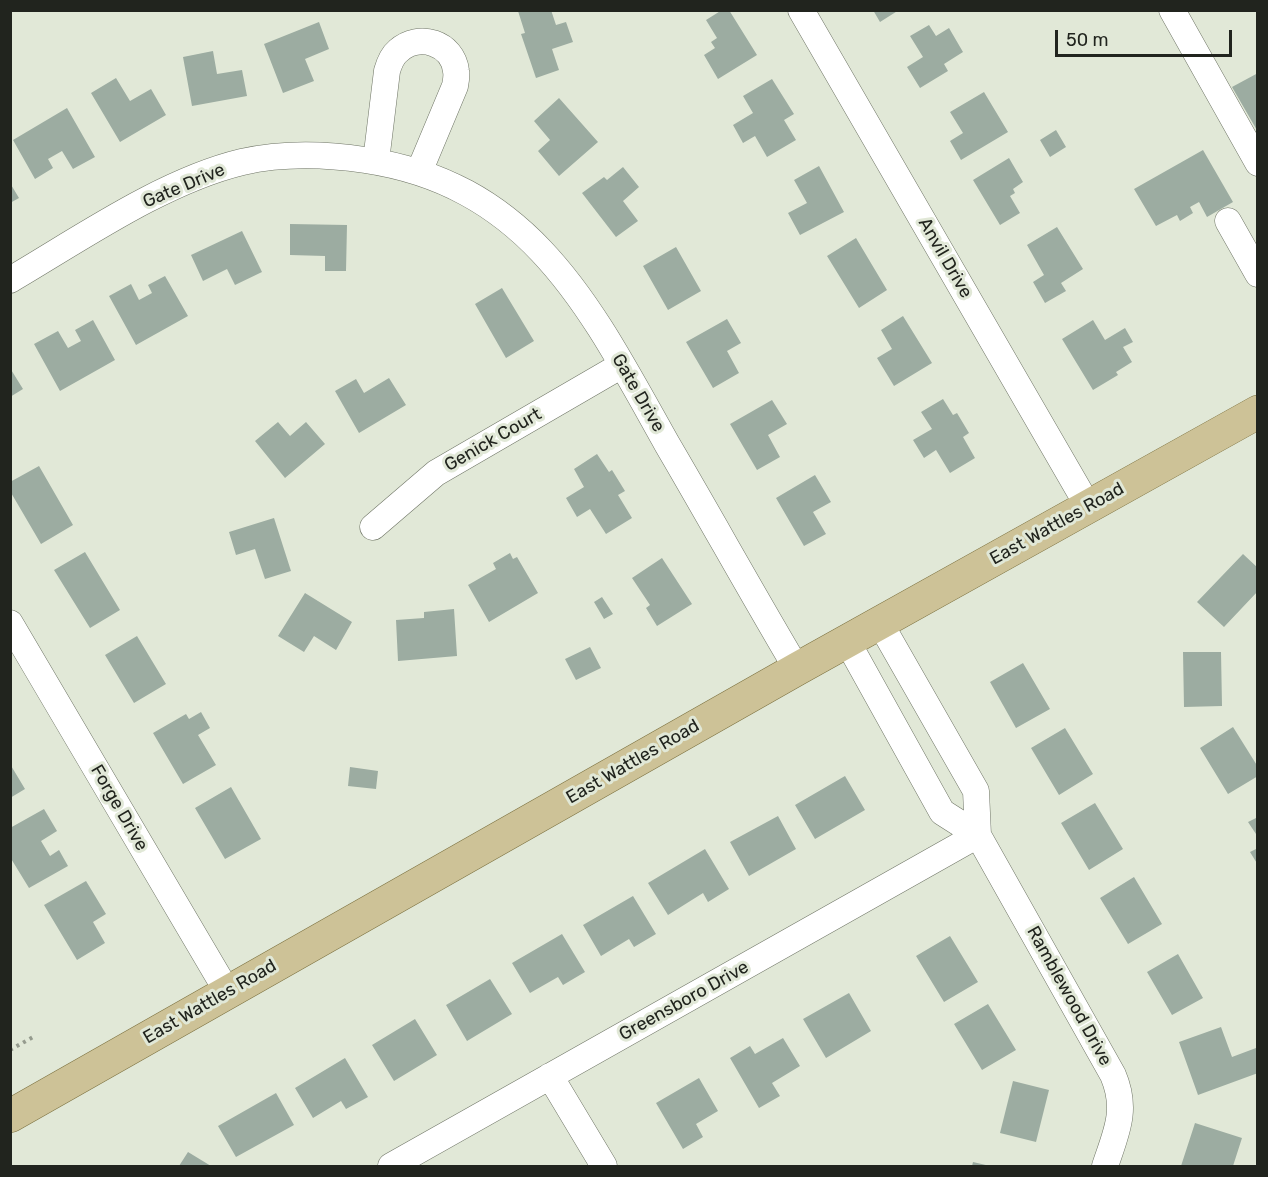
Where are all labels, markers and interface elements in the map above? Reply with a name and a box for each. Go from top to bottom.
scale bar [1058,18,1235,56]
text: 50 m [1066,29,1109,51]
street label: Gate Drive [140,159,228,213]
street label: Anvil Drive [913,214,977,302]
street label: Gate Drive [607,350,669,436]
street label: Genick Court [441,404,545,476]
street label: East Wattles Road [986,478,1128,570]
street label: East Wattles Road [563,715,703,809]
street label: Forge Drive [86,761,152,855]
street label: Ramblewood Drive [1022,923,1116,1069]
street label: East Wattles Road [140,955,280,1049]
street label: Greensboro Drive [615,956,753,1046]

